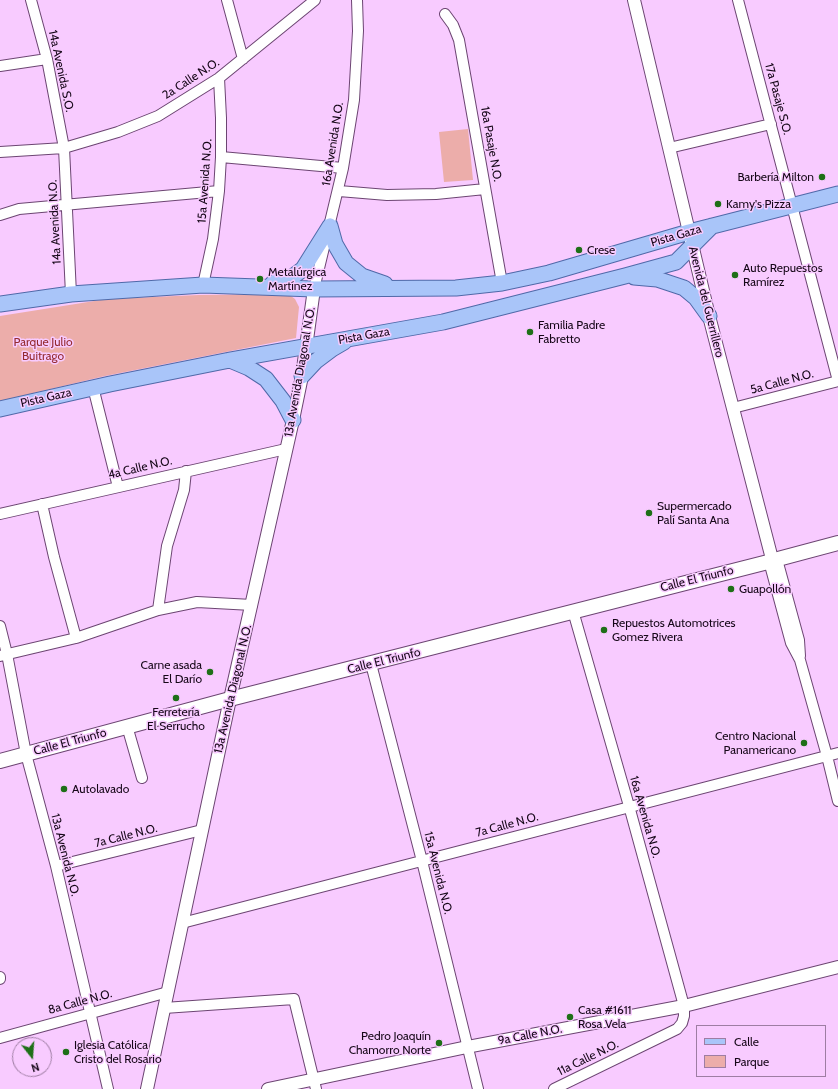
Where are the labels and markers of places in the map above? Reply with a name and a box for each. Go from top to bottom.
place label: Barbería Milton [737,170,814,184]
marker: Barbería Milton [817,172,827,182]
place label: Kamy's Pizza [726,197,791,211]
marker: Kamy's Pizza [713,199,723,209]
place label: Crese [587,243,615,257]
marker: Crese [574,245,584,255]
place label: Auto Repuestos Ramírez [743,261,823,289]
place label: Metalúrgica Martínez [268,265,326,293]
marker: Auto Repuestos Ramírez [730,270,740,280]
marker: Metalúrgica Martínez [255,274,265,284]
place label: Familia Padre Fabretto [538,318,605,346]
marker: Familia Padre Fabretto [525,327,535,337]
place label: Supermercado Palí Santa Ana [657,499,732,527]
marker: Supermercado Palí Santa Ana [644,508,654,518]
place label: Guapollón [739,582,791,596]
marker: Guapollón [726,584,736,594]
place label: Repuestos Automotrices Gomez Rivera [612,616,736,644]
marker: Repuestos Automotrices Gomez Rivera [599,625,609,635]
place label: Carne asada El Darío [141,658,202,686]
marker: Carne asada El Darío [205,667,215,677]
marker: Ferretería El Serrucho [171,693,181,703]
place label: Ferretería El Serrucho [147,705,205,733]
place label: Centro Nacional Panamericano [715,729,796,757]
marker: Centro Nacional Panamericano [799,738,809,748]
place label: Autolavado [72,782,129,796]
marker: Autolavado [59,784,69,794]
place label: Casa #1611 Rosa Vela [578,1003,631,1031]
marker: Casa #1611 Rosa Vela [565,1012,575,1022]
place label: Pedro Joaquín Chamorro Norte [349,1029,431,1057]
place label: Iglesia Católica Cristo del Rosario [74,1038,162,1066]
marker: Pedro Joaquín Chamorro Norte [434,1038,444,1048]
marker: Iglesia Católica Cristo del Rosario [61,1047,71,1057]

